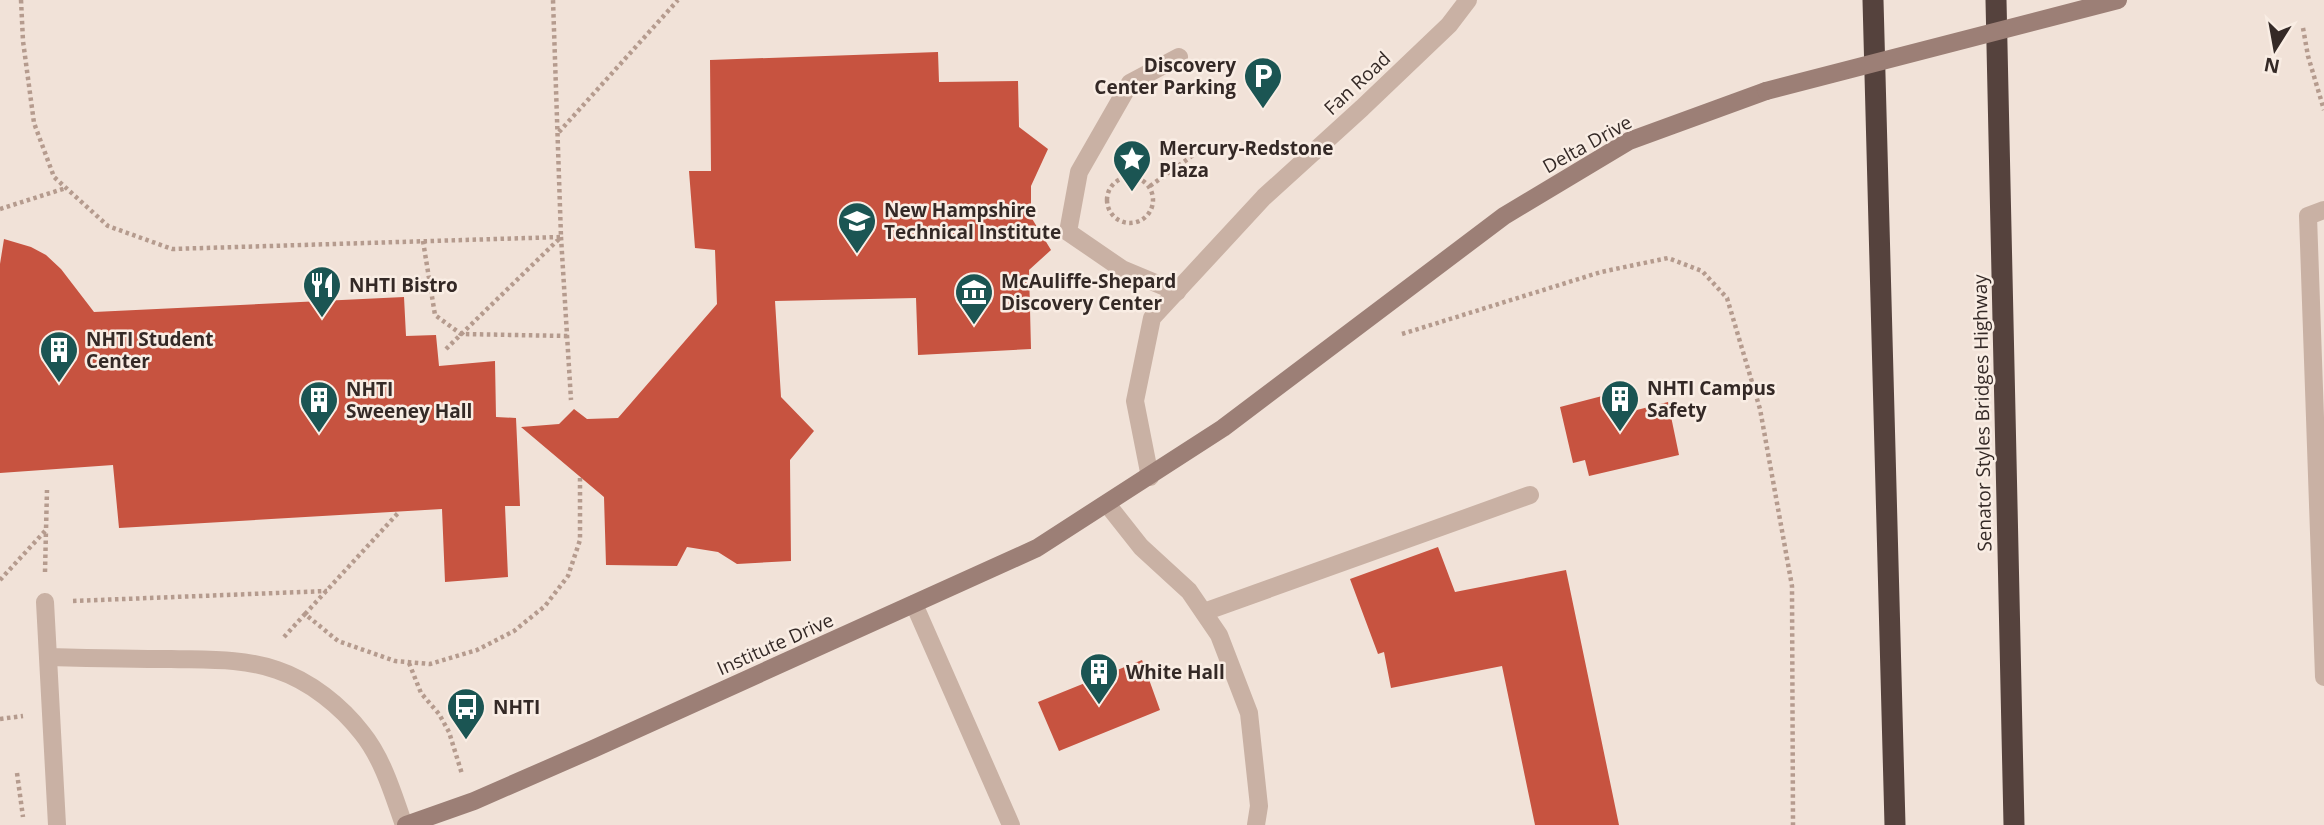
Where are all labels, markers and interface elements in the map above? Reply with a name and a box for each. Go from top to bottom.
north arrow [2240,14,2310,84]
street label: Fan Road [1318,45,1396,121]
text: N [2262,51,2282,80]
place label: Discovery Center Parking [1094,52,1236,100]
parking icon: Discovery Center Parking [1242,55,1284,110]
street label: Delta Drive [1538,109,1636,179]
place label: Mercury-Redstone Plaza [1159,135,1334,183]
place icon: Mercury-Redstone Plaza [1111,138,1153,193]
place label: New Hampshire Technical Institute [884,197,1061,245]
school or university icon: New Hampshire Technical Institute [836,200,878,255]
restaurant icon: NHTI Bistro [301,264,343,319]
place label: McAuliffe-Shepard Discovery Center [1001,268,1176,316]
museum icon: McAuliffe-Shepard Discovery Center [953,271,995,326]
place label: NHTI Bistro [349,272,458,298]
street label: Senator Styles Bridges Highway [1967,274,1997,552]
place label: NHTI Student Center [86,326,213,374]
building icon: NHTI Student Center [38,329,80,384]
place label: NHTI Campus Safety [1647,375,1775,423]
place label: NHTI Sweeney Hall [346,376,472,424]
building icon: NHTI Campus Safety [1599,378,1641,433]
building icon: NHTI Sweeney Hall [298,379,340,434]
street label: Institute Drive [713,607,837,681]
building icon: White Hall [1078,651,1120,706]
place label: White Hall [1126,659,1225,685]
bus stop icon: NHTI [445,686,487,741]
place label: NHTI [493,694,540,720]

